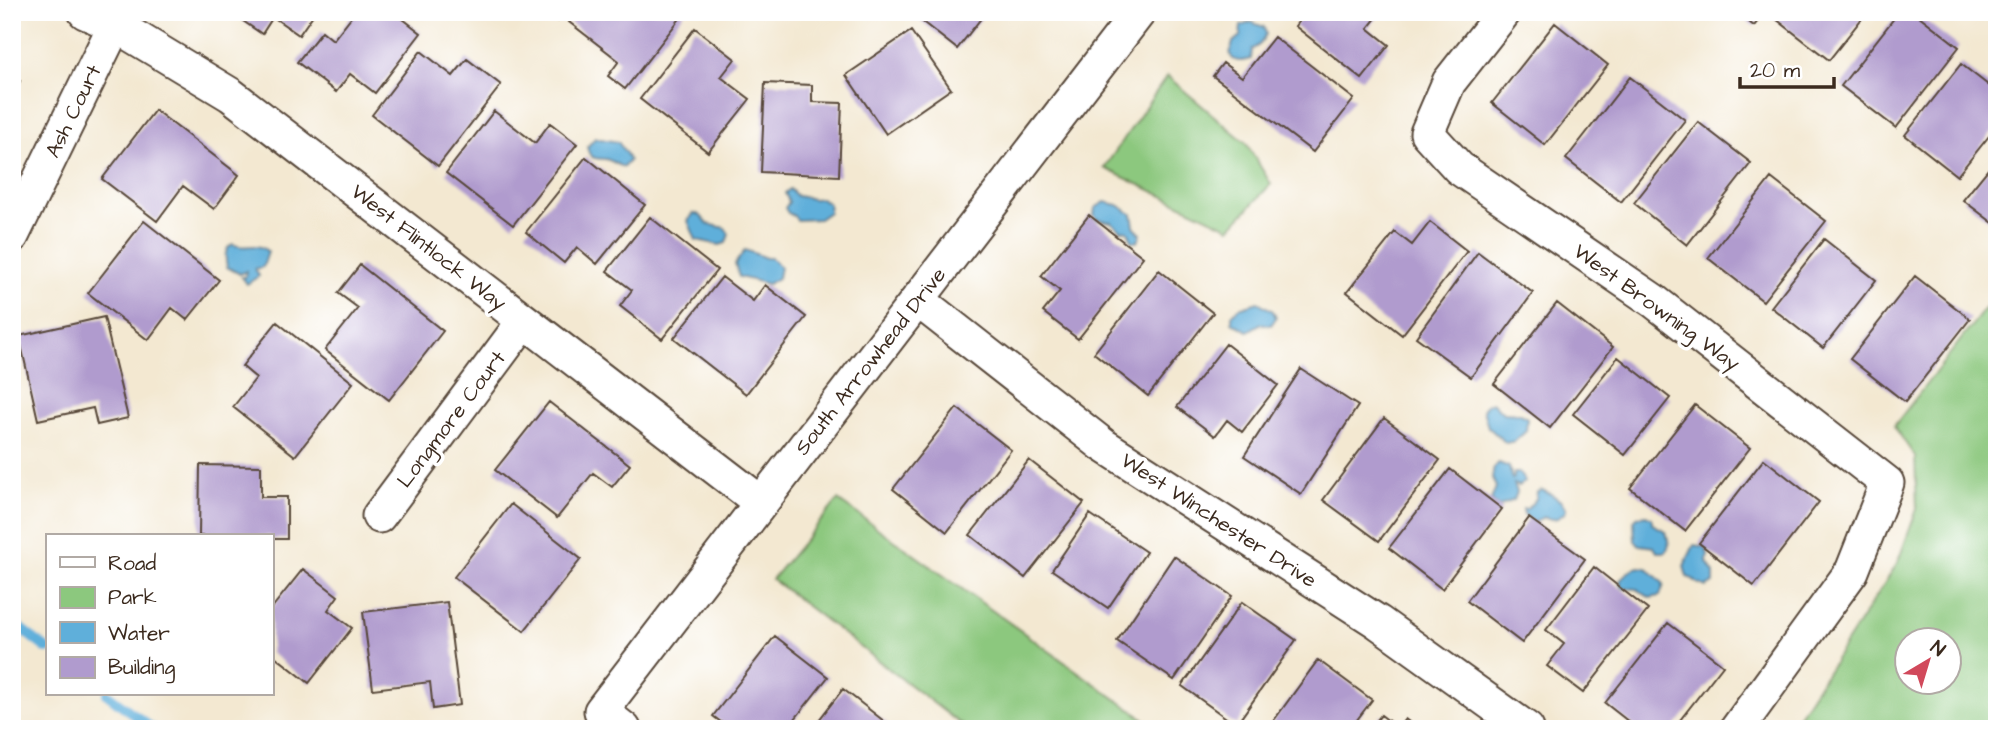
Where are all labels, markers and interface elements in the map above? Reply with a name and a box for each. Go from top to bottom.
scale bar [1740,46,1834,90]
text: 20 m [1750,56,1801,85]
street label: Ash Court [38,59,109,163]
street label: West Flintlock Way [344,177,513,319]
street label: West Browning Way [1566,237,1746,380]
street label: South Arrowhead Drive [788,261,953,461]
street label: Longmore Court [390,344,514,495]
street label: West Winchester Drive [1115,446,1322,595]
legend [46,534,273,696]
text: Road [108,549,156,578]
text: Park [108,583,157,612]
text: Water [108,619,170,648]
north arrow [1894,626,1964,696]
text: N [1925,634,1951,663]
text: Building [108,653,176,684]

